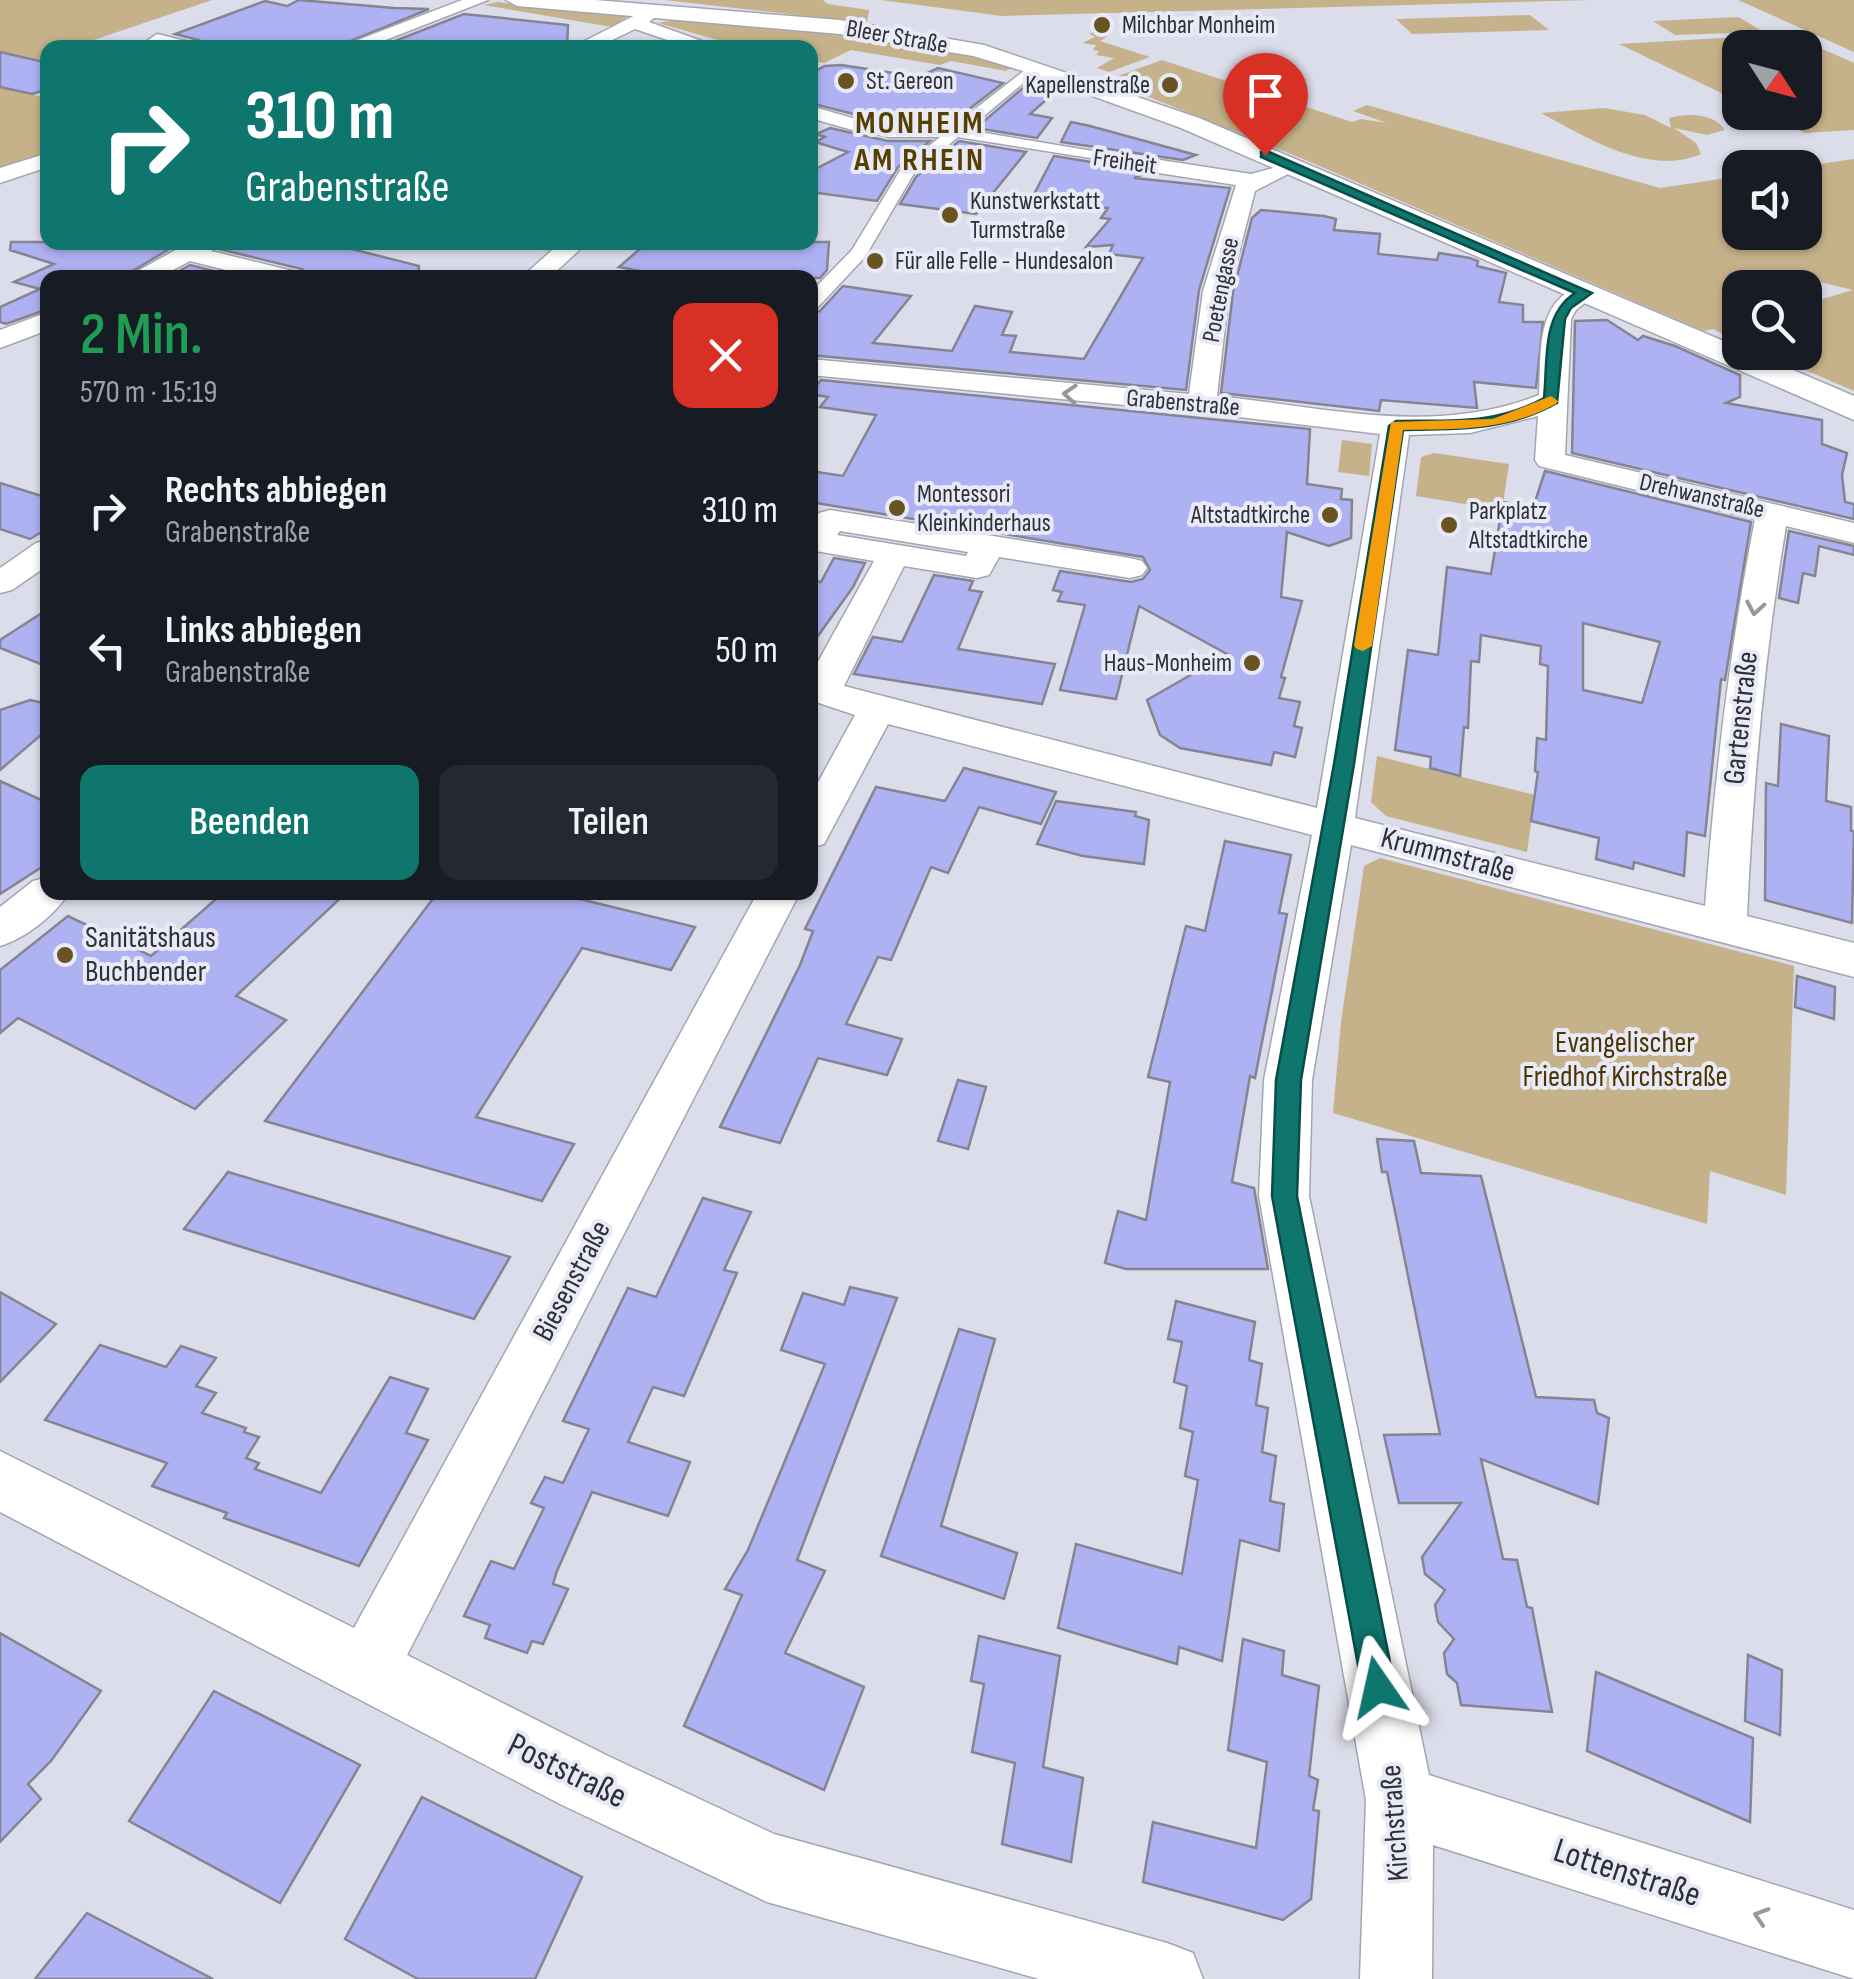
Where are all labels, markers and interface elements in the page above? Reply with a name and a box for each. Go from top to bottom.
place label: Milchbar Monheim [1122,10,1275,41]
street label: Bleer Straße [844,13,950,61]
marker: Milchbar Monheim [1091,14,1113,36]
north arrow [1722,30,1822,130]
map controls [1722,30,1822,370]
pin [1223,53,1308,156]
place label: St. Gereon [866,66,954,97]
icon: arrive [1238,68,1293,123]
marker: St. Gereon [835,70,857,92]
place label: Kapellenstraße [1025,70,1150,101]
marker: Kapellenstraße [1159,74,1181,96]
text: 310 m [245,75,394,159]
icon: right [80,80,210,210]
district label: MONHEIM AM RHEIN [853,104,986,180]
street label: Freiheit [1091,142,1159,182]
button: sound [1722,150,1822,250]
text: Grabenstraße [245,160,449,215]
place label: Kunstwerkstatt Turmstraße [970,186,1100,246]
marker: Kunstwerkstatt Turmstraße [939,204,961,226]
street label: Poetengasse [1196,235,1246,345]
place label: Für alle Felle - Hundesalon [895,246,1113,277]
marker: Für alle Felle - Hundesalon [864,250,886,272]
button: search [1722,270,1822,370]
text: 2 Min. [80,299,203,371]
button: close [673,303,778,408]
text: 570 m · 15:19 [80,373,217,412]
street label: Grabenstraße [1125,383,1241,423]
one-way arrow [1062,384,1078,405]
street label: Drehwanstraße [1636,467,1768,525]
text: Rechts abbiegen [165,468,387,513]
place label: Montessori Kleinkinderhaus [917,479,1051,539]
icon: right [80,483,135,538]
text: 310 m [701,488,778,533]
place label: Parkplatz Altstadtkirche [1468,496,1588,556]
marker: Montessori Kleinkinderhaus [886,497,908,519]
place label: Altstadtkirche [1190,500,1310,531]
marker: Altstadtkirche [1319,504,1341,526]
text: Grabenstraße [165,513,310,552]
marker: Parkplatz Altstadtkirche [1438,514,1460,536]
one-way arrow [1745,600,1766,616]
text: Links abbiegen [165,608,362,653]
icon: left [80,623,135,678]
text: 50 m [715,628,778,673]
place label: Haus-Monheim [1104,648,1232,679]
street label: Gartenstraße [1716,650,1766,786]
marker: Haus-Monheim [1241,652,1263,674]
text: Grabenstraße [165,653,310,692]
button: Beenden [80,765,419,880]
button: Teilen [439,765,778,880]
street label: Krummstraße [1377,820,1519,890]
place label: Sanitätshaus Buchbender [85,920,216,990]
marker: Sanitätshaus Buchbender [54,944,76,966]
park label: Evangelischer Friedhof Kirchstraße [1522,1025,1728,1095]
street label: Biesenstraße [525,1215,619,1347]
position arrow [1326,1635,1430,1739]
street label: Poststraße [500,1724,634,1818]
street label: Kirchstraße [1373,1764,1417,1882]
street label: Lottenstraße [1548,1829,1706,1917]
one-way arrow [1754,1908,1771,1928]

